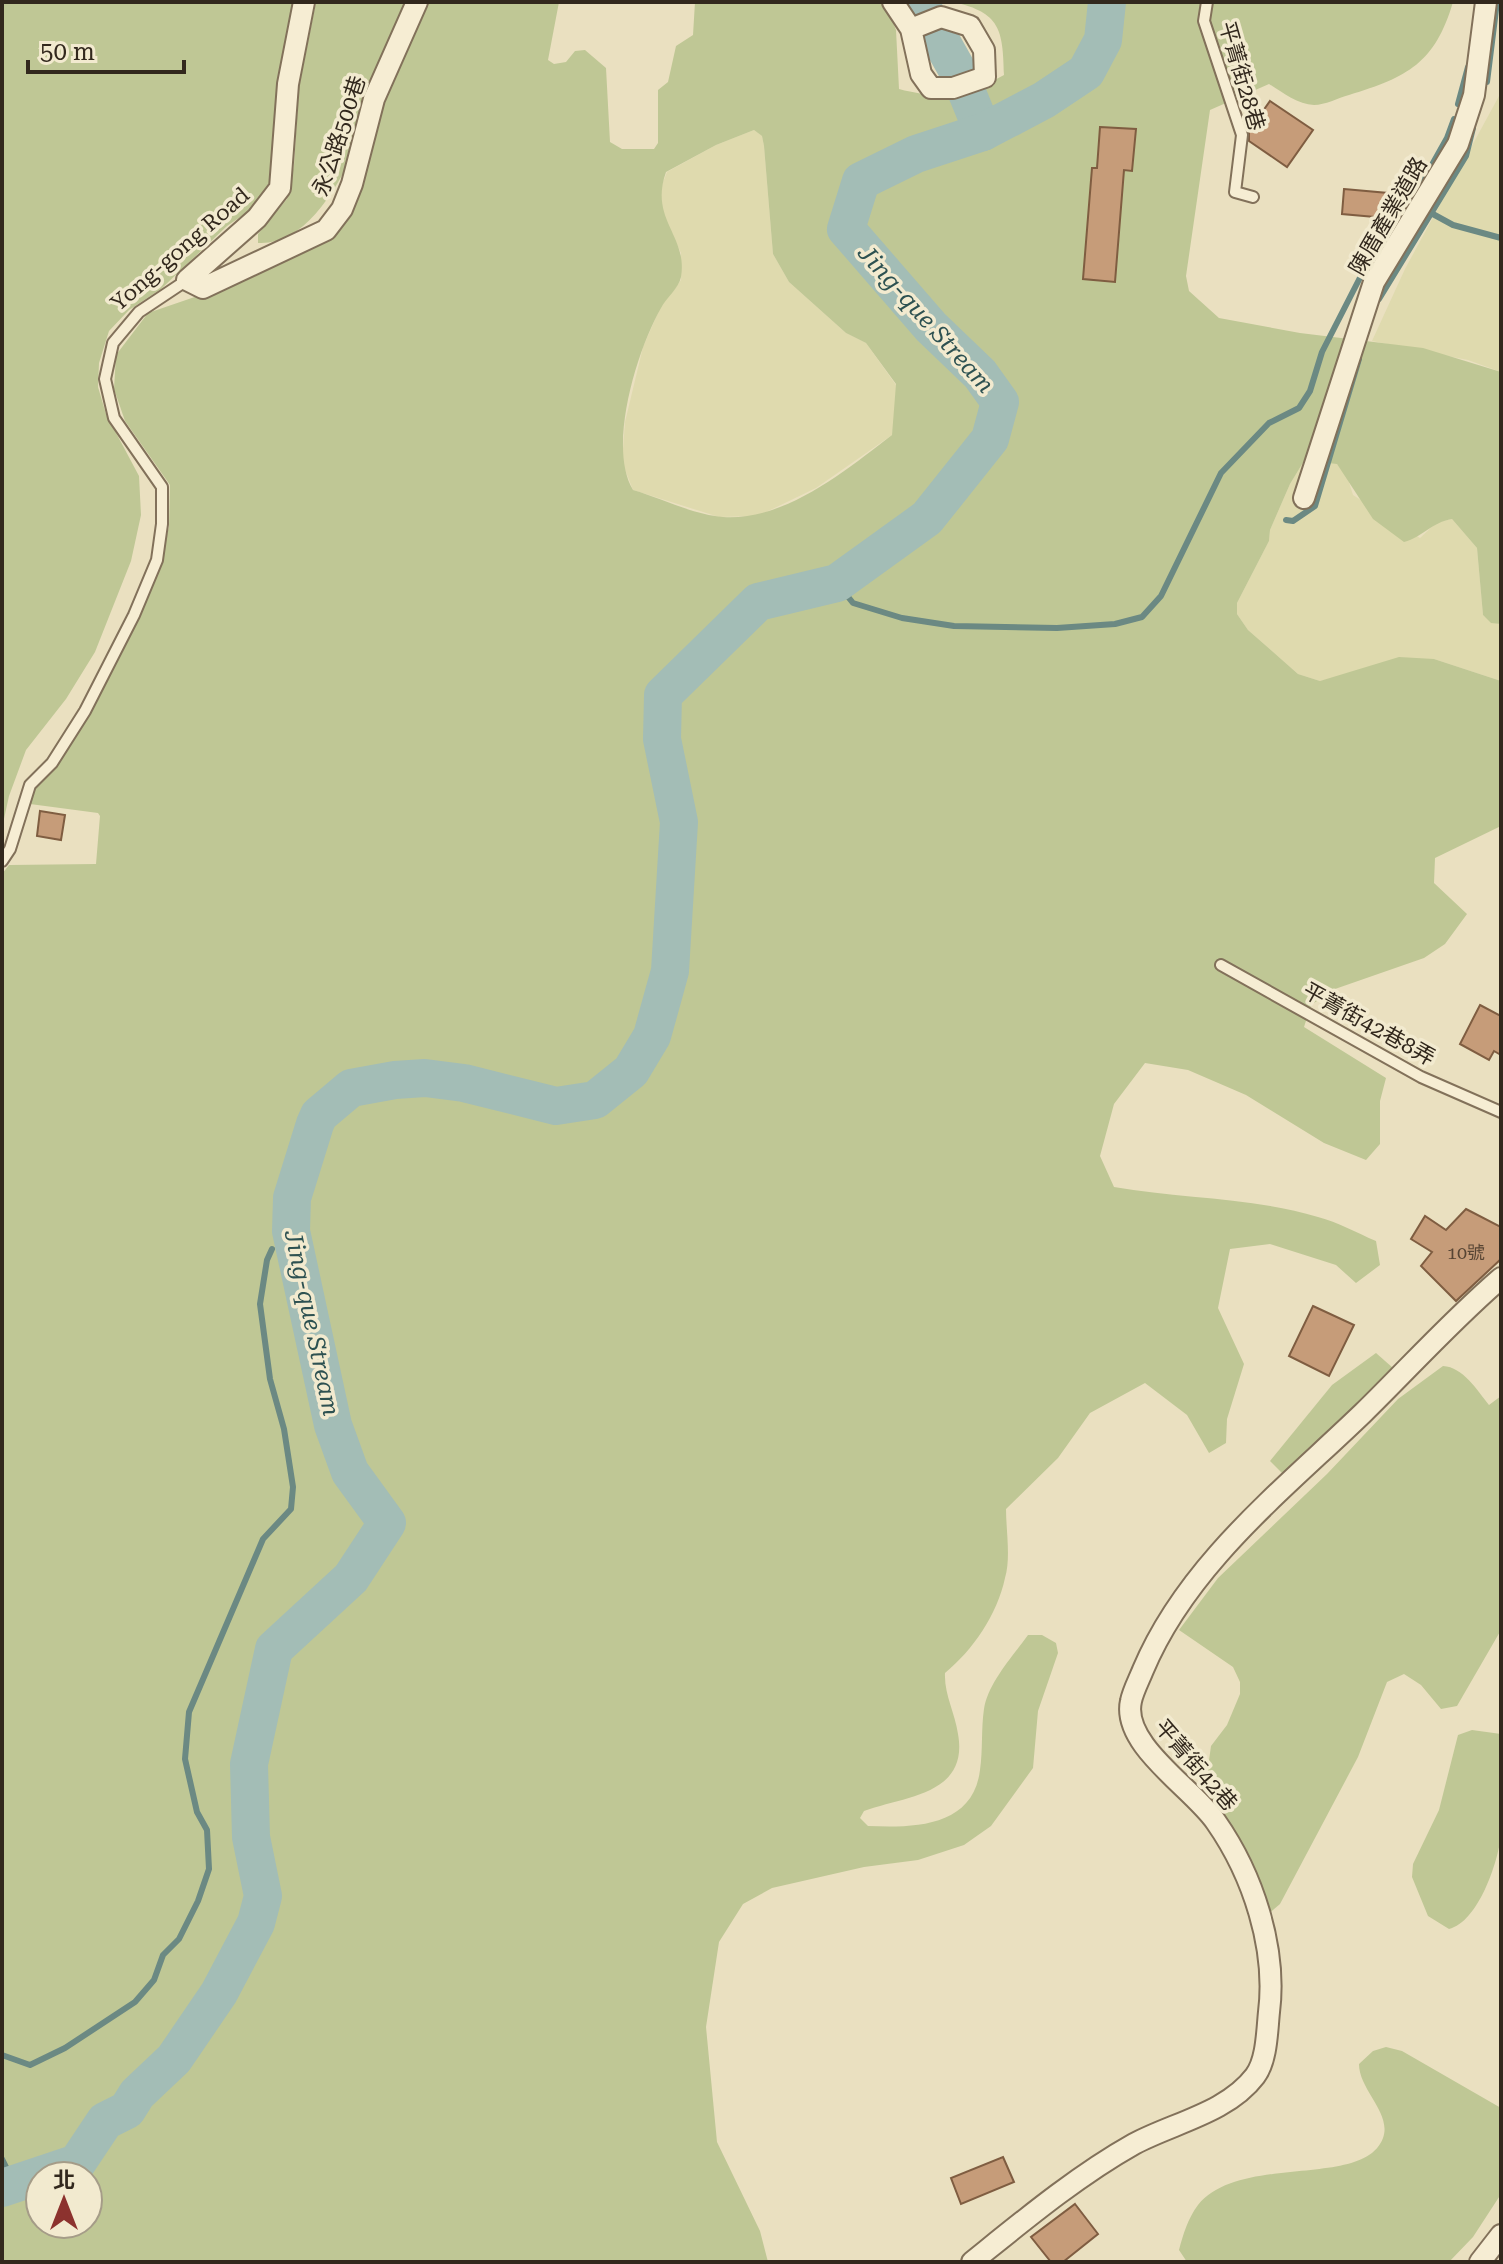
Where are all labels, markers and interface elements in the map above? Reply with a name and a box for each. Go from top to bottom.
street label: 平菁街28巷 [1214,18,1270,134]
scale bar [28,24,184,74]
text: 50 m [40,38,95,66]
street label: 永公路500巷 [308,73,370,199]
street label: 陳厝產業道路 [1344,153,1432,279]
street label: Yong-gong Road [106,182,254,316]
water label: Jing-que Stream [852,239,1000,399]
street label: 平菁街42巷8弄 [1299,977,1439,1071]
water label: Jing-que Stream [278,1227,345,1418]
house number: 10號 [1447,1242,1485,1263]
street label: 平菁街42巷 [1150,1714,1242,1816]
north arrow [24,2160,104,2240]
text: 北 [53,2168,75,2193]

